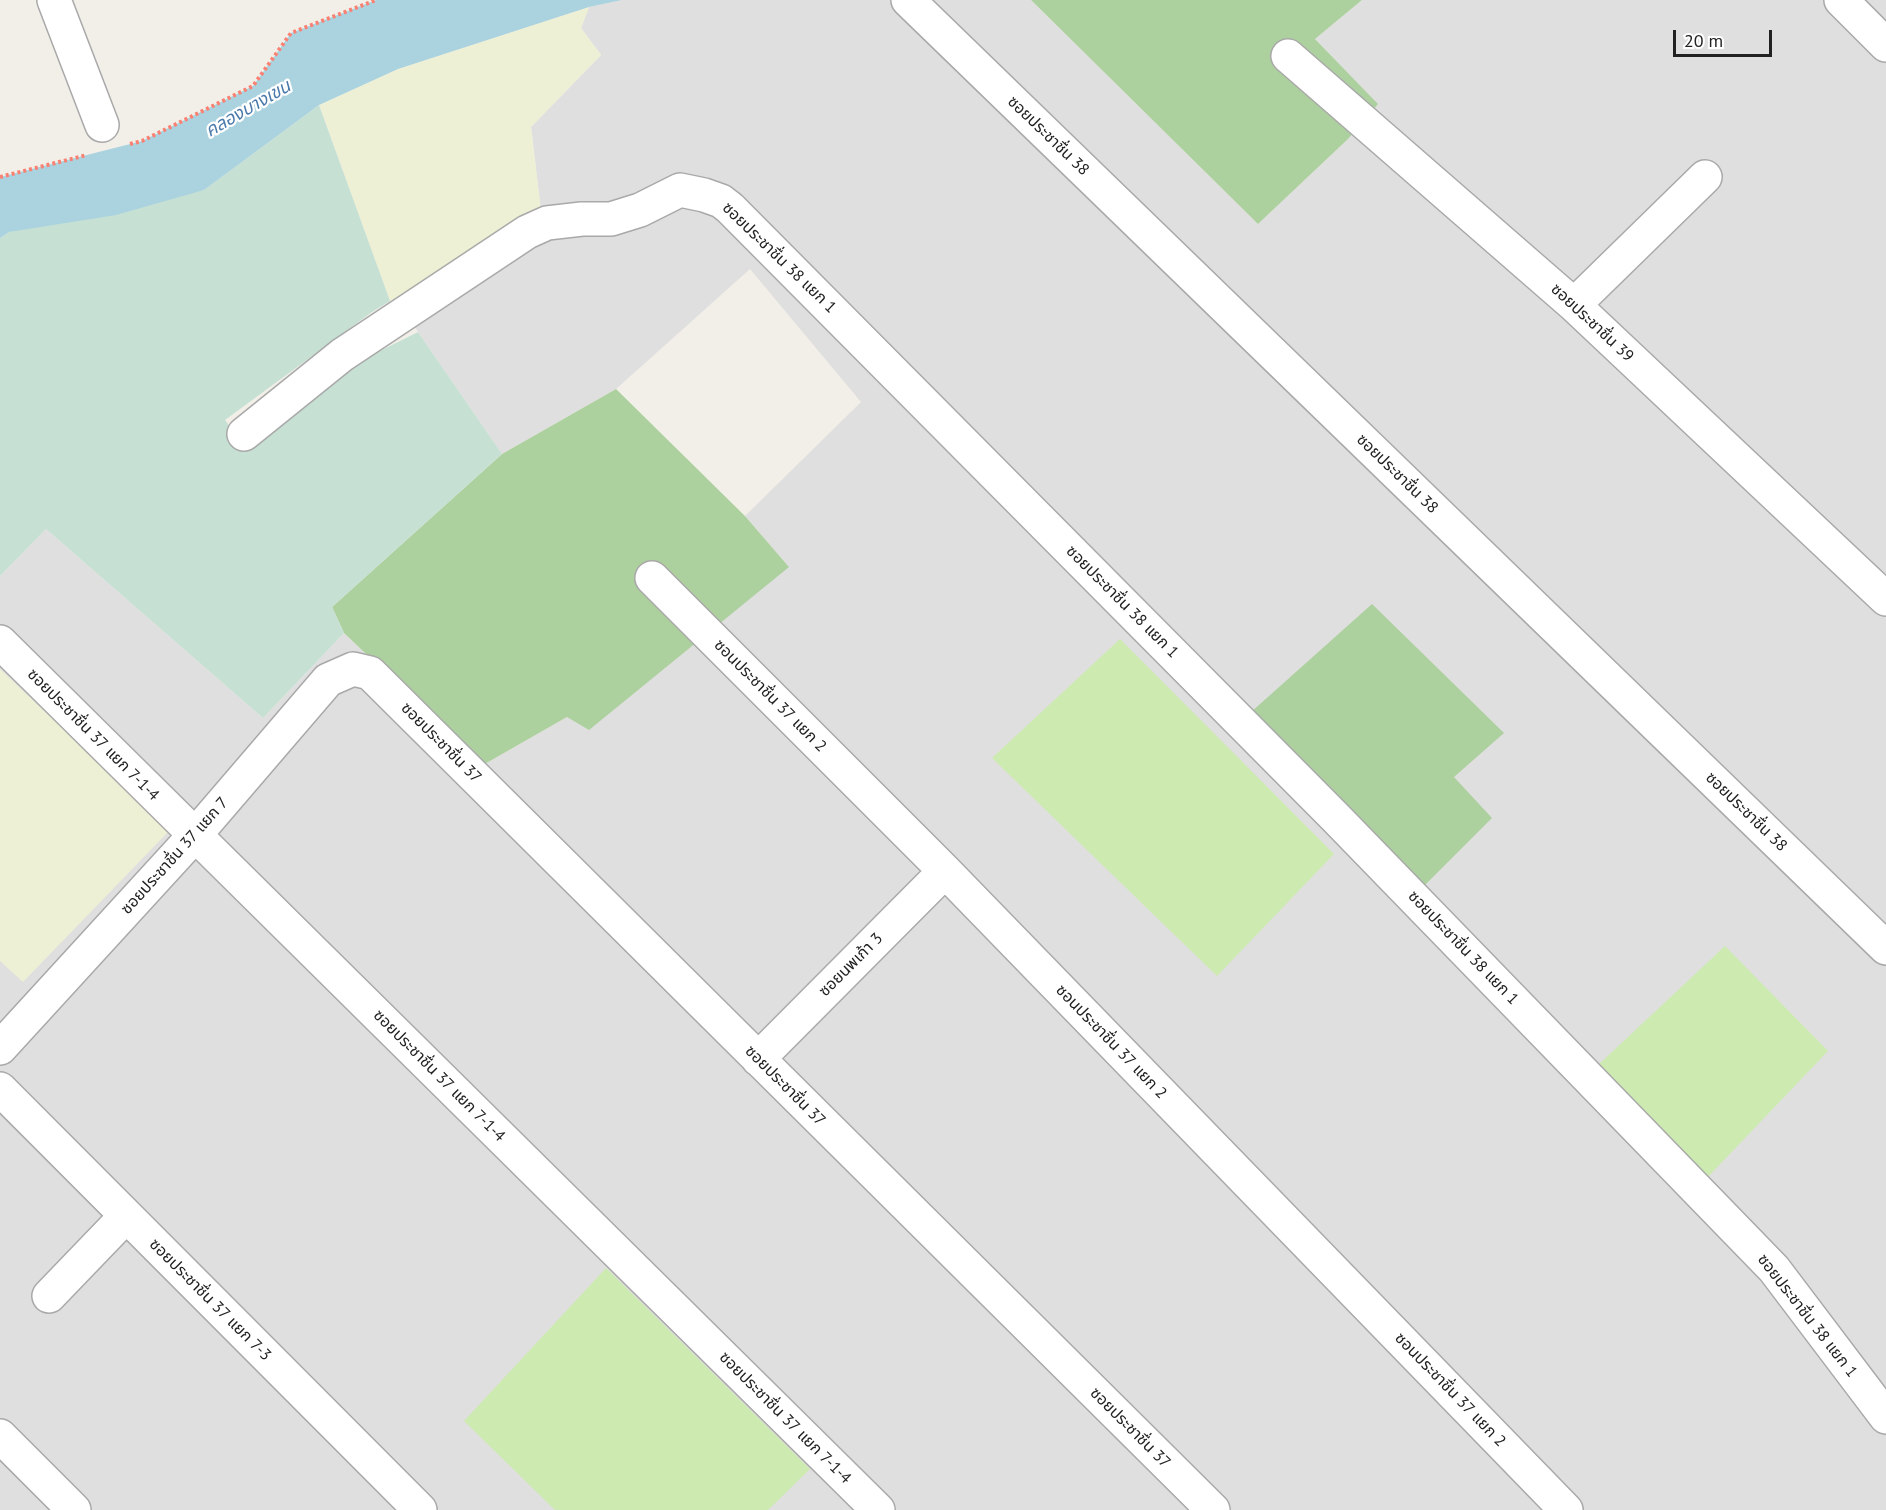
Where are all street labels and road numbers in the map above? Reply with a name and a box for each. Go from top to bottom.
street label: ซอยประชาชื่น 38 [1003,92,1093,180]
street label: ซอยประชาชื่น 38 แยก 1 [718,199,840,317]
street label: ซอยประชาชื่น 39 [1547,280,1637,366]
street label: ซอยประชาชื่น 38 [1352,430,1442,518]
street label: ซอยประชาชื่น 38 แยก 1 [1062,542,1182,662]
street label: ซอนประชาชื่น 37 แยก 2 [710,636,830,756]
street label: ซอยประชาชื่น 37 แยก 7-1-4 [23,665,163,805]
street label: ซอยประชาชื่น 37 [397,699,485,787]
street label: ซอยประชาชื่น 38 [1701,768,1791,856]
street label: ซอยประชาชื่น 37 แยก 7 [117,793,233,919]
street label: ซอยประชาชื่น 38 แยก 1 [1404,887,1522,1009]
street label: ซอยนพเก้า 3 [815,929,887,1001]
street label: ซอนประชาชื่น 37 แยก 2 [1052,981,1170,1103]
street label: ซอยประชาชื่น 37 แยก 7-1-4 [369,1006,509,1146]
street label: ซอยประชาชื่น 37 [741,1042,829,1130]
street label: ซอยประชาชื่น 37 แยก 7-3 [145,1235,275,1365]
street label: ซอยประชาชื่น 38 แยก 1 [1753,1251,1861,1381]
street label: ซอนประชาชื่น 37 แยก 2 [1391,1329,1509,1451]
street label: ซอยประชาชื่น 37 แยก 7-1-4 [715,1348,855,1488]
street label: ซอยประชาชื่น 37 [1086,1384,1174,1472]

